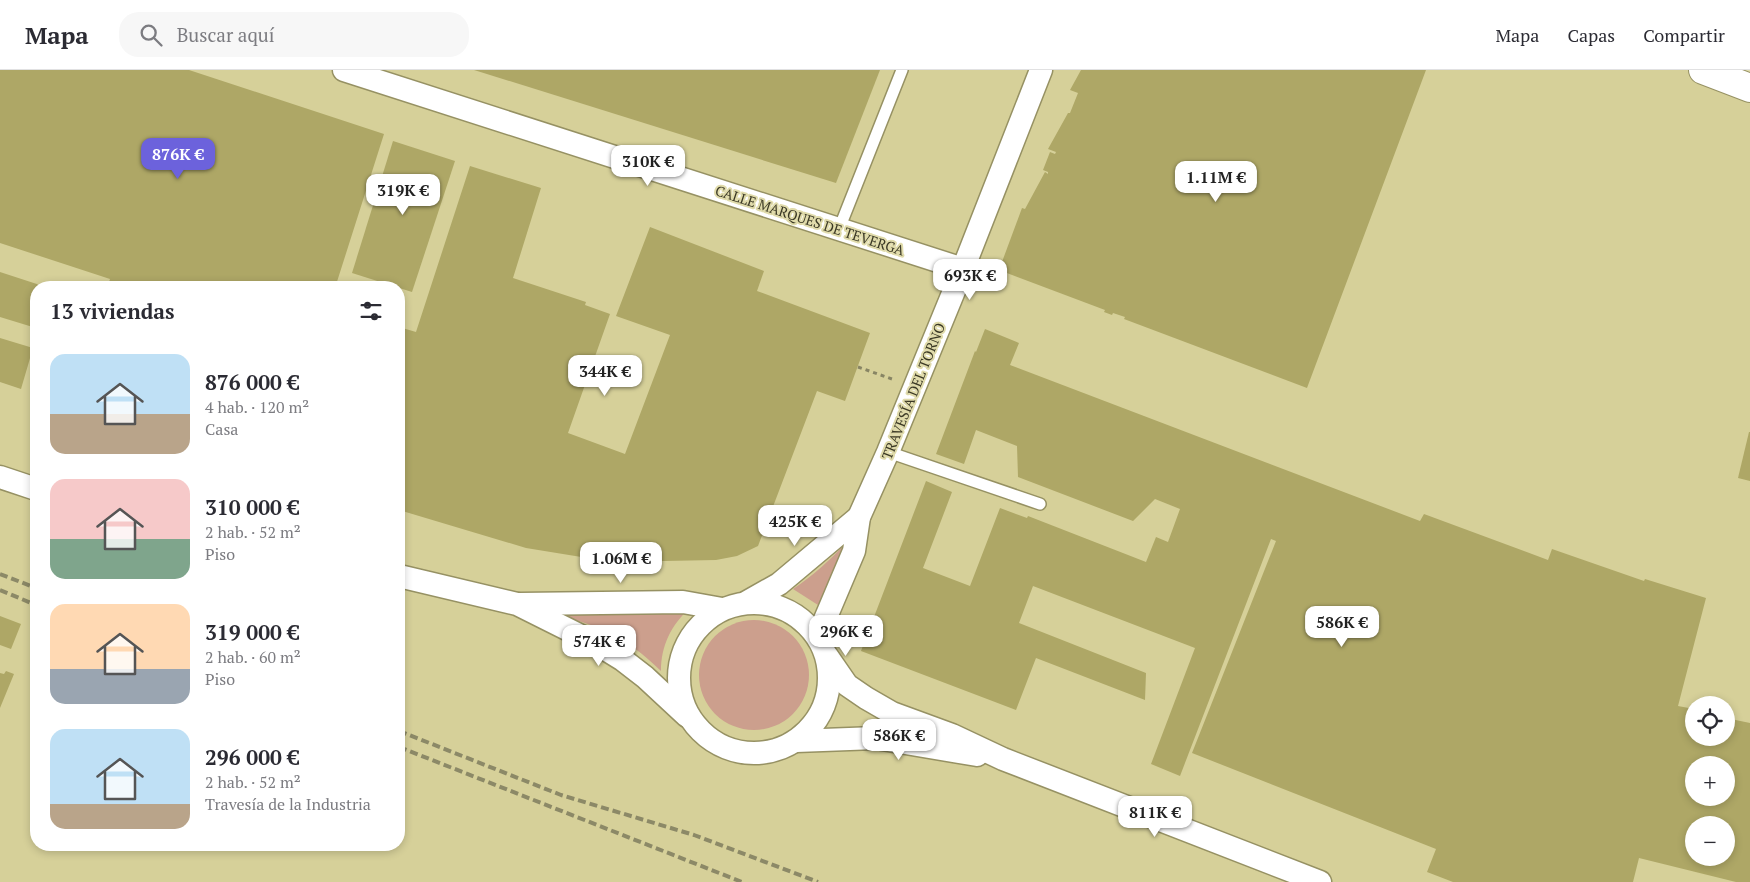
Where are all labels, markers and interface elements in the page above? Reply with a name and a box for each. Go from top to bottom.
search box [119,12,469,57]
text: Mapa [25,19,89,51]
icon: search [137,21,165,49]
text: Buscar aquí [177,22,274,47]
text: Mapa [1495,23,1539,47]
text: Capas [1567,23,1615,47]
text: Compartir [1643,23,1725,47]
pin: 876K € [137,138,219,180]
text: 876K € [152,143,204,165]
pin: 310K € [607,144,689,187]
text: 310K € [622,150,674,172]
pin: 1.11M € [1170,160,1262,203]
text: 1.11M € [1186,166,1246,188]
pin: 319K € [362,174,444,216]
text: 319K € [377,179,429,201]
street label: CALLE MARQUES DE TEVERGA [713,180,907,260]
pin: 693K € [929,258,1011,301]
text: 693K € [944,264,996,286]
text: 13 viviendas [50,297,175,325]
icon: filters [357,297,385,325]
street label: TRAVESÍA DEL TORNO [877,320,949,462]
pin: 344K € [564,354,646,397]
text: 344K € [579,360,631,382]
text: 876 000 € [205,368,299,396]
icon: home [90,374,150,434]
text: 4 hab. · 120 m² [205,396,309,418]
text: Casa [205,418,238,440]
text: 310 000 € [205,493,299,521]
icon: home [90,499,150,559]
pin: 425K € [754,504,836,547]
text: 425K € [769,510,821,532]
text: 2 hab. · 52 m² [205,521,301,543]
pin: 1.06M € [575,542,667,584]
text: Piso [205,543,235,565]
text: 1.06M € [591,547,651,569]
pin: 586K € [1301,606,1383,648]
text: 586K € [1316,611,1368,633]
pin: 296K € [805,614,887,657]
text: 319 000 € [205,618,299,646]
text: 296K € [820,620,872,642]
icon: home [90,624,150,684]
pin: 574K € [558,624,640,667]
text: 574K € [573,630,625,652]
text: 2 hab. · 60 m² [205,646,301,668]
text: Piso [205,668,235,690]
map controls [1685,696,1735,866]
button: locate [1685,696,1735,746]
pin: 586K € [858,718,940,761]
text: 586K € [873,724,925,746]
text: 296 000 € [205,743,299,771]
icon: home [90,749,150,809]
button: + [1685,756,1735,806]
text: 2 hab. · 52 m² [205,771,301,793]
text: Travesía de la Industria [205,793,371,815]
pin: 811K € [1114,796,1196,838]
text: 811K € [1129,801,1181,823]
button: − [1685,816,1735,866]

